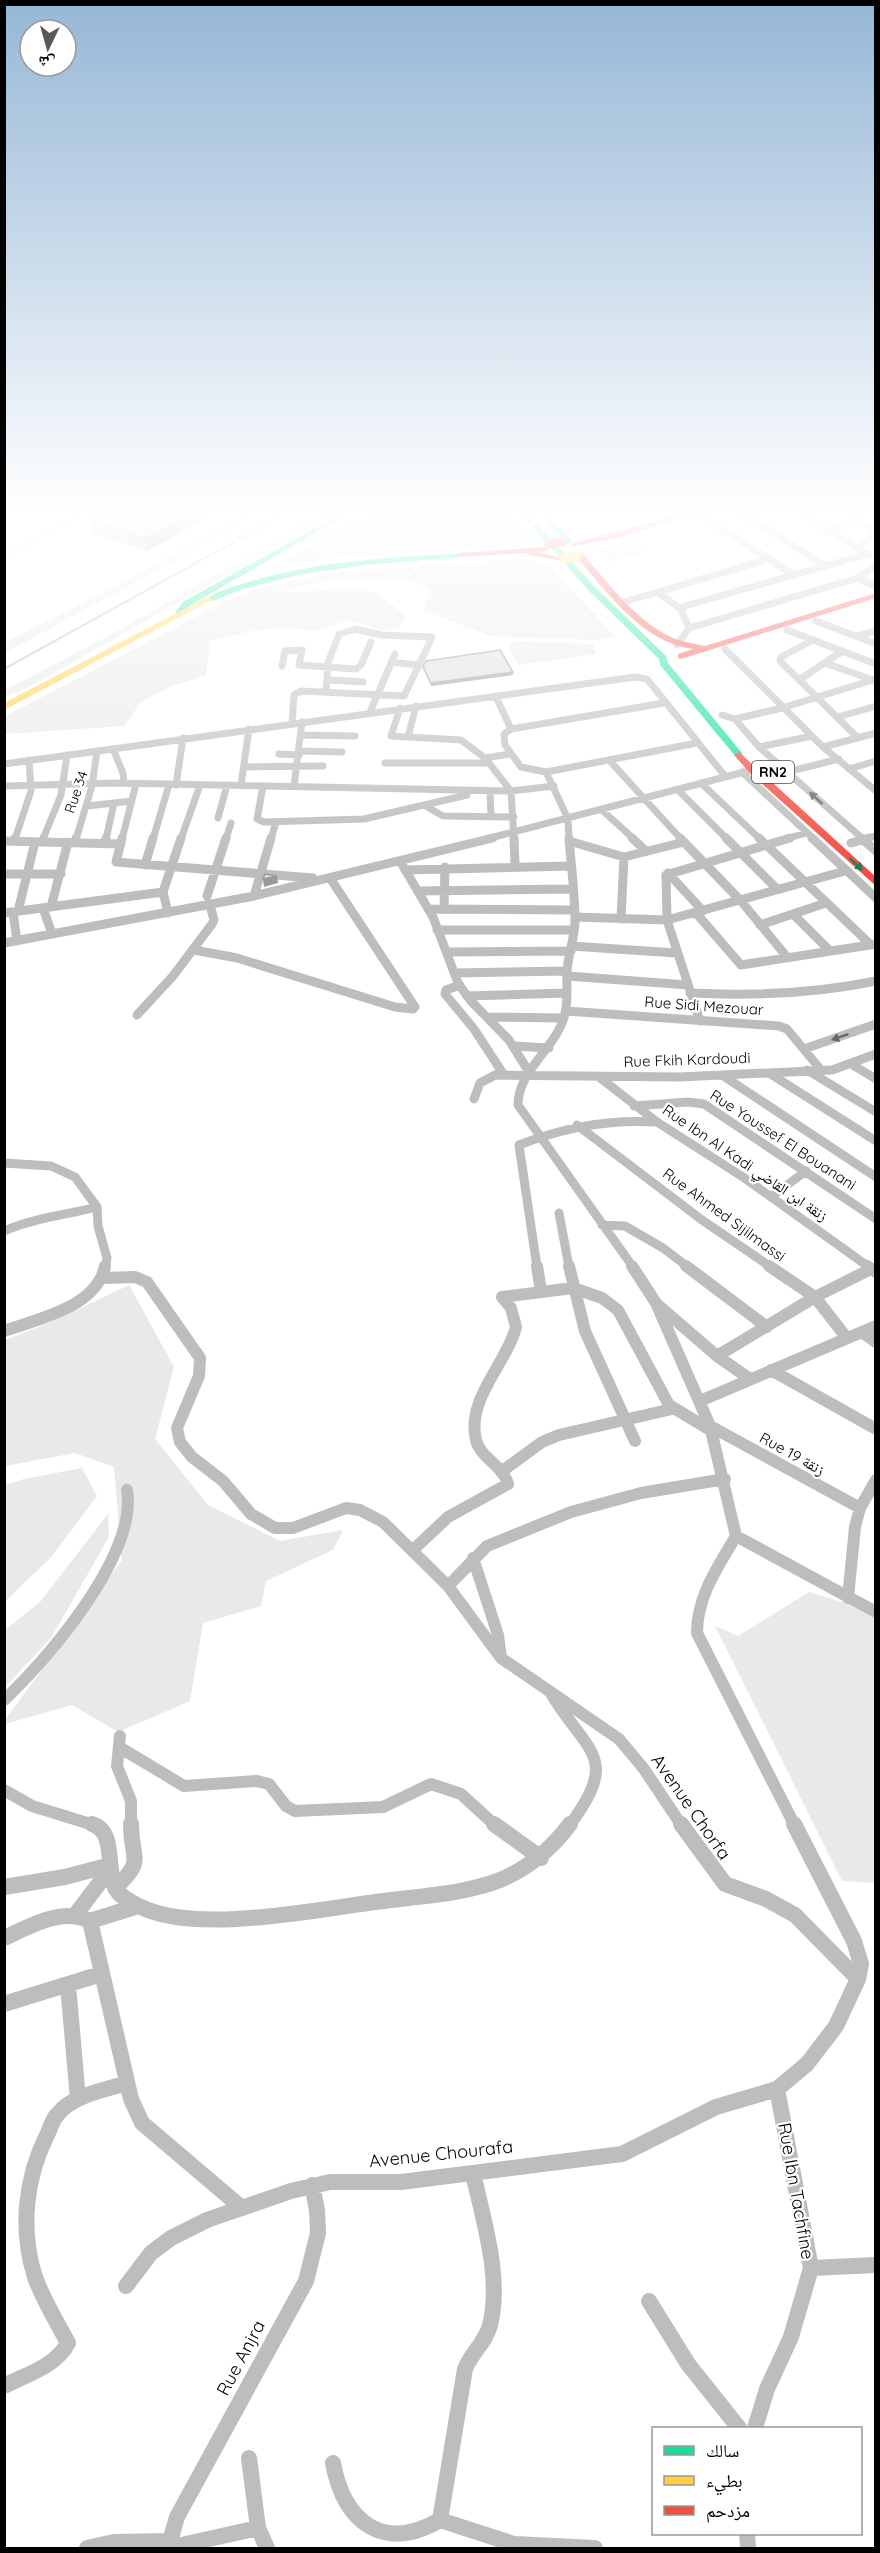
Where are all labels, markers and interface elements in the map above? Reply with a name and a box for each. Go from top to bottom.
north arrow [18,18,78,78]
text: ش [37,52,56,74]
road number: RN2 [752,761,794,783]
street label: Rue 34 [60,768,92,816]
one-way arrow [809,792,824,805]
one-way arrow [848,857,863,871]
street label: Rue Sidi Mezouar [644,992,764,1019]
one-way arrow [830,1032,848,1042]
street label: Rue Fkih Kardoudi [623,1048,751,1071]
street label: Rue Youssef El Bouanani [707,1085,860,1194]
street label: Rue Ibn Al Kadi زنقة ابن القاضي [658,1100,832,1227]
street label: Rue Ahmed Sijilmassi [659,1164,789,1265]
street label: Rue 19 زنقة [756,1428,828,1479]
street label: Avenue Chorfa [647,1749,736,1864]
street label: Rue Ibn Tachfine [773,2121,820,2261]
street label: Avenue Chourafa [368,2135,514,2172]
street label: Rue Anjra [211,2316,270,2399]
legend [652,2427,862,2535]
text: سالك [706,2439,739,2462]
text: بطيء [706,2469,743,2496]
text: مزدحم [706,2499,750,2523]

